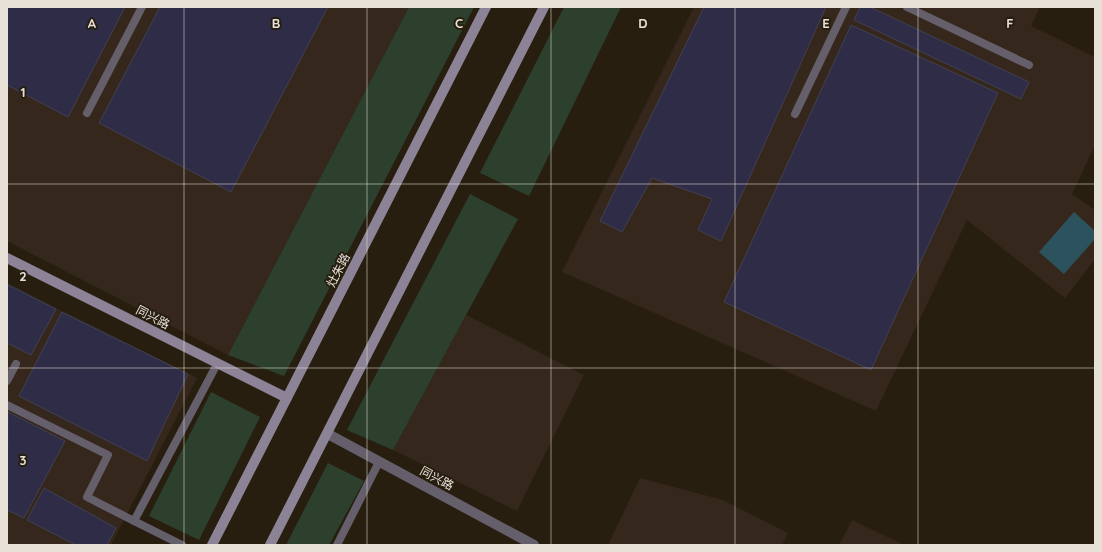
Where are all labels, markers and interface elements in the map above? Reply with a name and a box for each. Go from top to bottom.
text: A [88,15,97,31]
text: B [272,15,280,31]
text: C [455,15,463,31]
text: D [638,15,648,31]
text: E [822,15,830,31]
text: F [1006,15,1014,31]
text: 1 [20,84,26,100]
street label: 灶朱路 [323,251,353,289]
text: 2 [19,268,27,284]
street label: 同兴路 [134,302,172,332]
text: 3 [20,452,27,468]
street label: 同兴路 [418,463,456,493]

